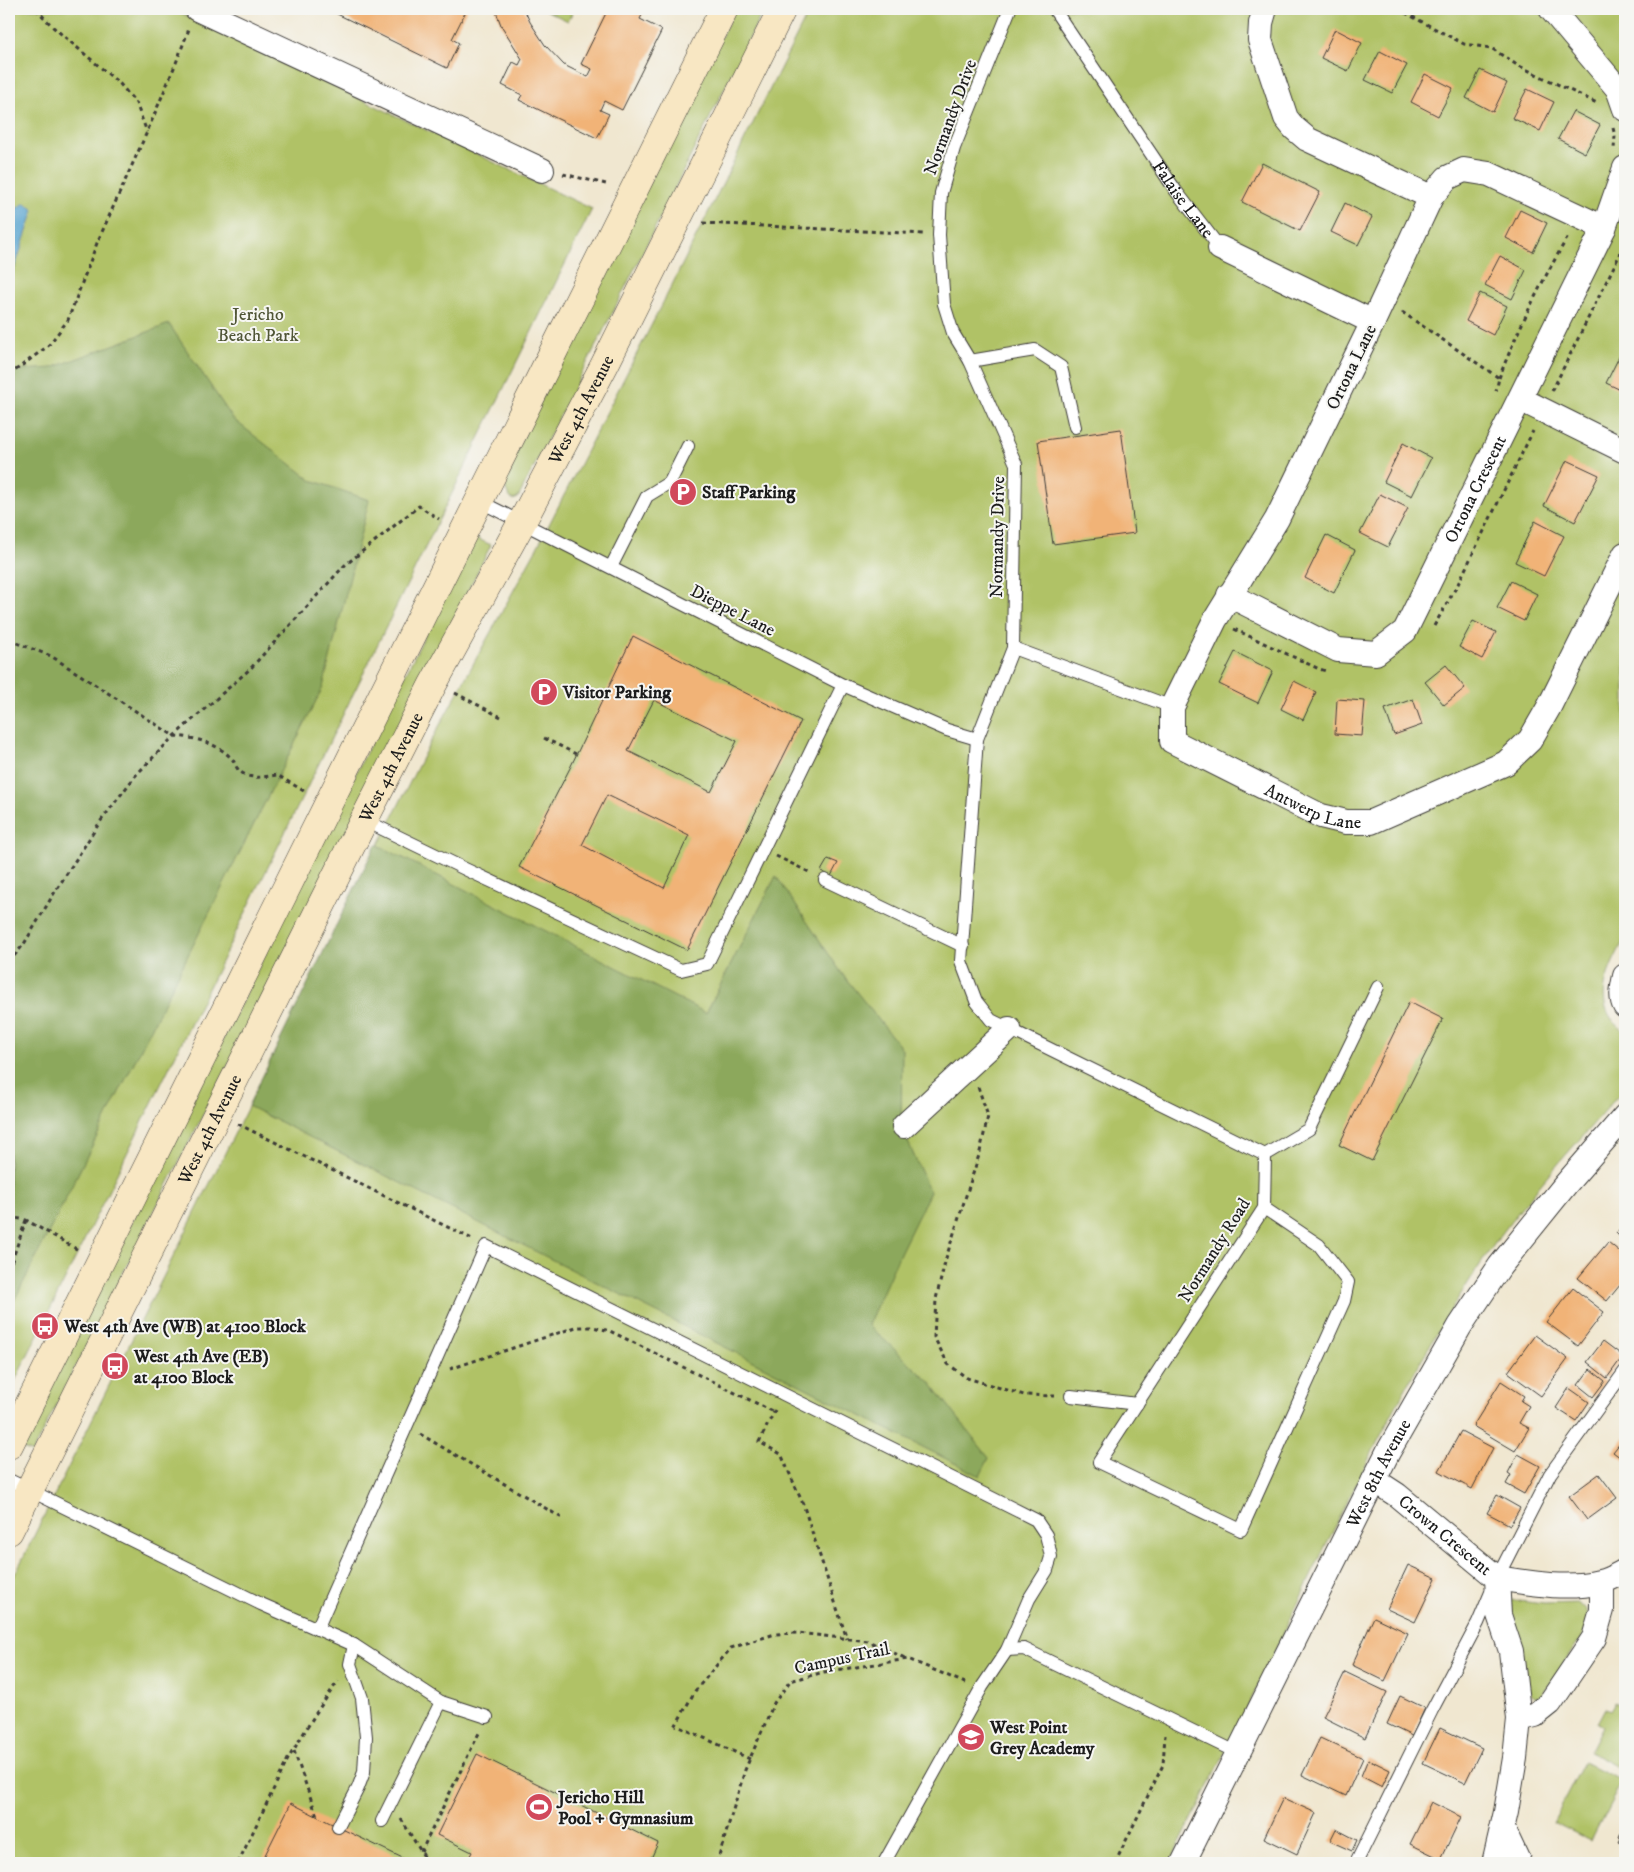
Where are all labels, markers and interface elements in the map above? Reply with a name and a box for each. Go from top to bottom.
street label: Normandy Drive [920,56,982,178]
street label: Falaise Lane [1147,157,1218,243]
park label: Jericho Beach Park [217,304,299,347]
street label: Ortona Lane [1322,321,1382,414]
street label: West 4th Avenue [544,352,620,469]
street label: Ortona Crescent [1440,432,1512,547]
street label: Normandy Drive [986,476,1010,598]
parking icon: Staff Parking [668,477,698,507]
place label: Staff Parking [702,482,796,504]
street label: Dieppe Lane [686,580,779,642]
parking icon: Visitor Parking [529,677,559,707]
place label: Visitor Parking [562,682,672,704]
street label: West 4th Avenue [354,709,429,827]
street label: Antwerp Lane [1261,779,1361,834]
street label: West 4th Avenue [173,1071,247,1189]
street label: Normandy Road [1174,1194,1256,1307]
bus stop icon: West 4th Ave (WB) at 4100 Block [30,1311,60,1341]
place label: West 4th Ave (WB) at 4100 Block [63,1316,307,1338]
place label: West 4th Ave (EB) at 4100 Block [133,1346,269,1389]
bus stop icon: West 4th Ave (EB) at 4100 Block [100,1351,130,1381]
street label: West 8th Avenue [1342,1416,1416,1532]
street label: Crown Crescent [1393,1491,1496,1581]
street label: Campus Trail [793,1638,892,1680]
place label: West Point Grey Academy [989,1717,1095,1760]
school or university icon: West Point Grey Academy [956,1722,986,1752]
place label: Jericho Hill Pool + Gymnasium [556,1787,694,1830]
sports icon: Jericho Hill Pool + Gymnasium [524,1792,554,1822]

